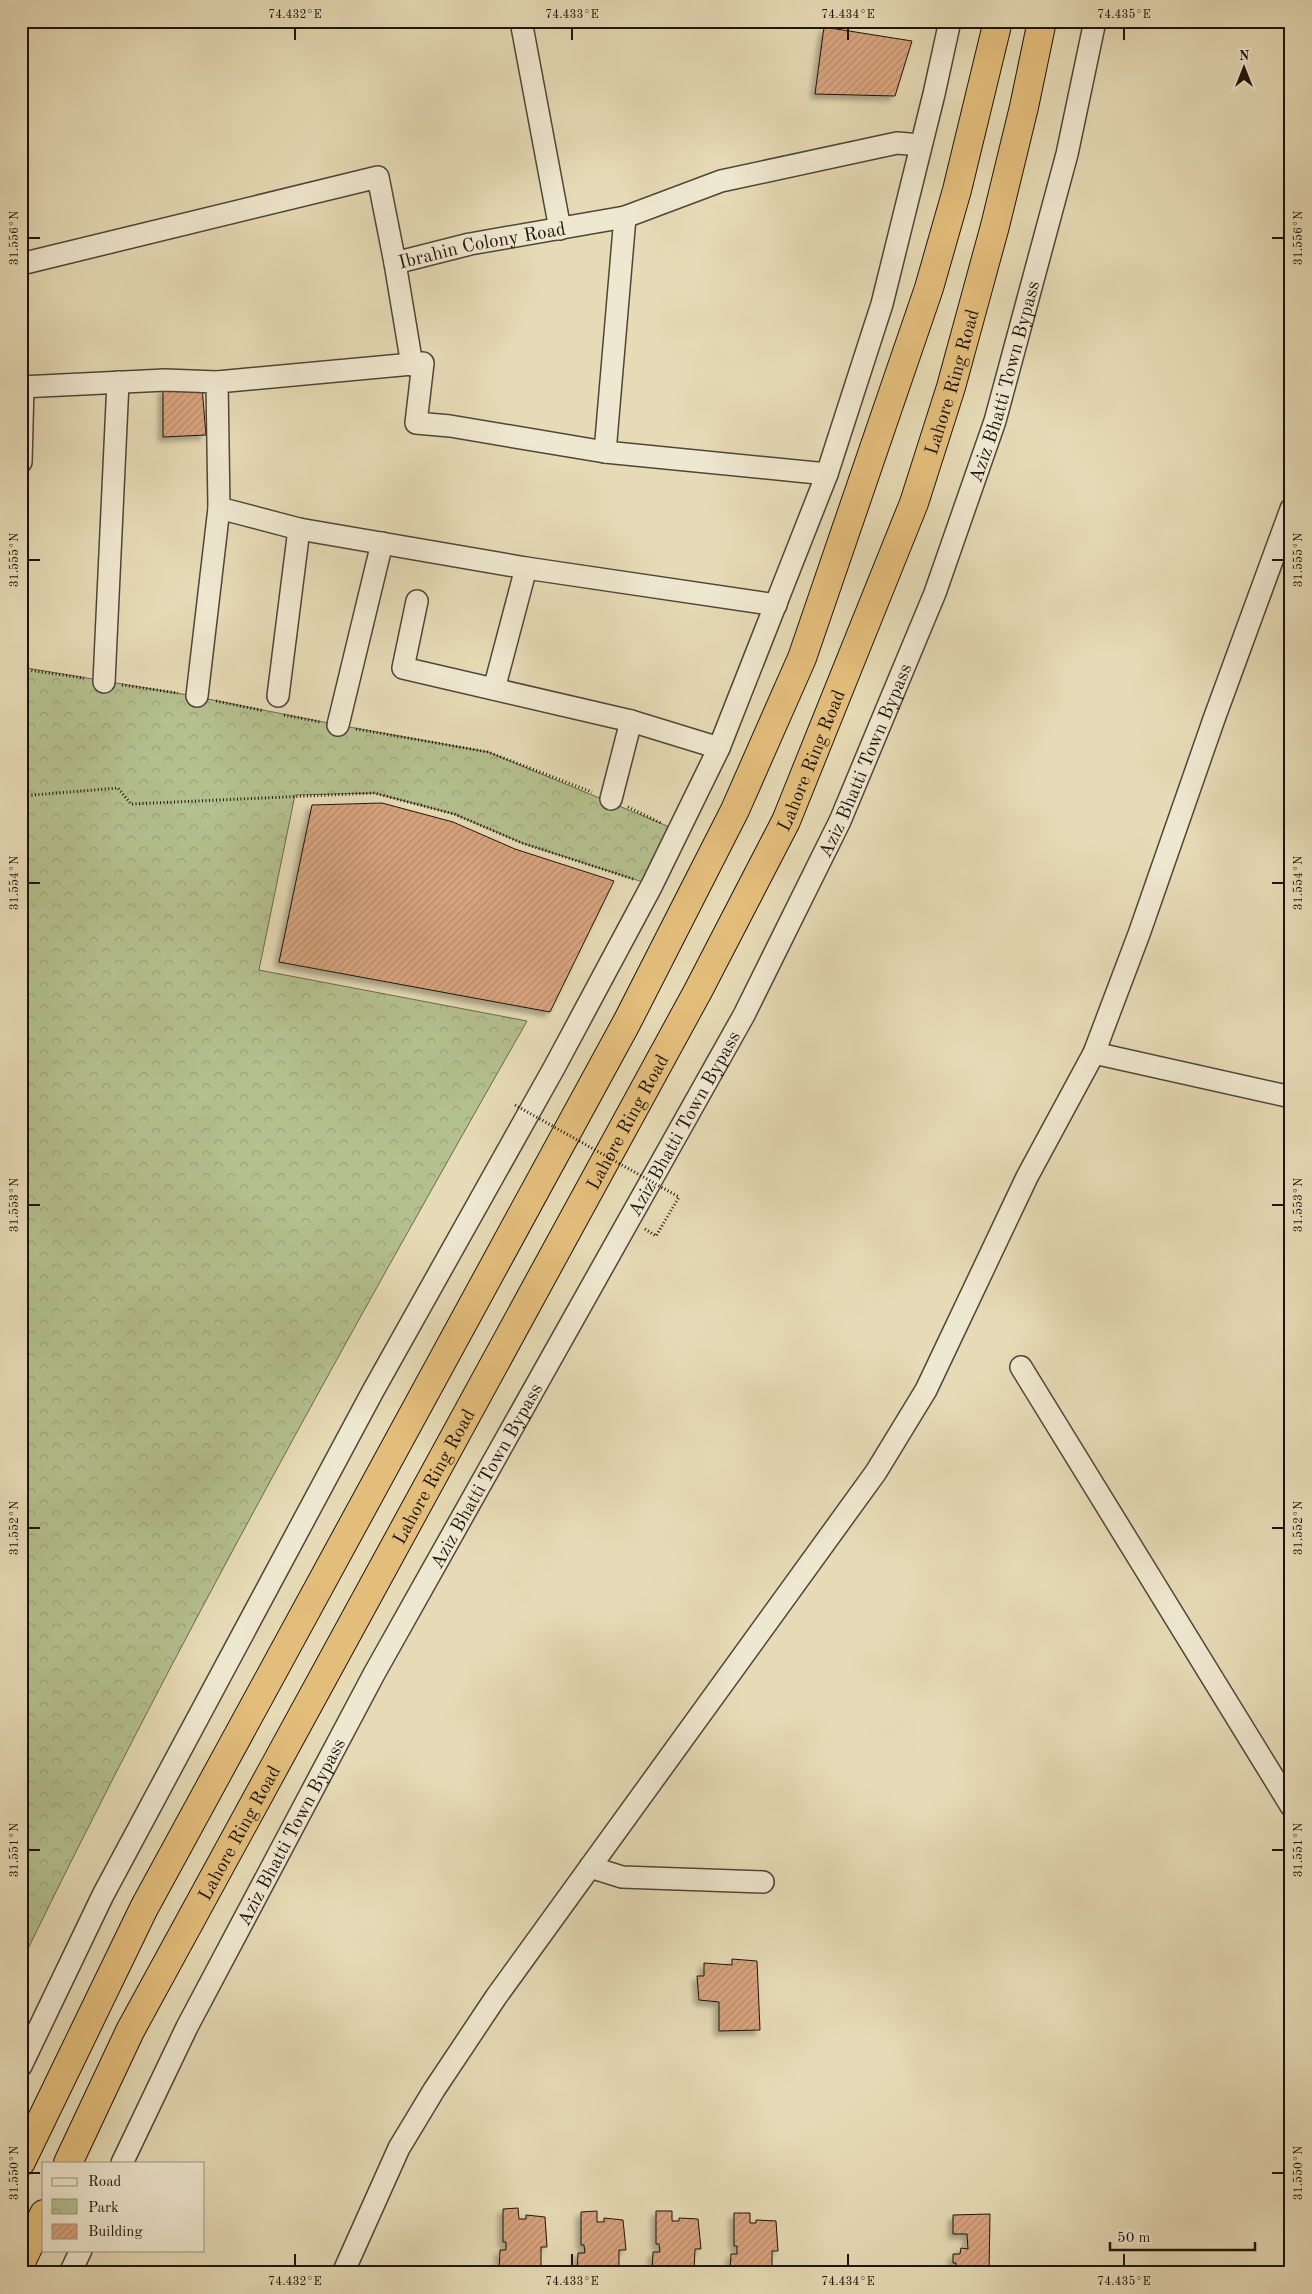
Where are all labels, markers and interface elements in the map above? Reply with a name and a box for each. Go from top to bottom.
text: 74.435°E [1097,8,1151,21]
text: 74.432°E [268,9,322,21]
text: 74.433°E [545,9,599,21]
text: 74.434°E [821,9,875,21]
north arrow [1220,42,1270,92]
text: N [1239,49,1250,63]
text: 31.556°N [8,211,21,265]
text: 31.556°N [1292,211,1305,265]
street label: Ibrahin Colony Road [397,221,567,274]
street label: Aziz Bhatti Town Bypass [967,279,1044,486]
street label: Lahore Ring Road [923,307,984,458]
text: 31.555°N [8,533,21,587]
text: 31.555°N [1292,533,1305,587]
street label: Aziz Bhatti Town Bypass [816,661,917,861]
street label: Lahore Ring Road [775,687,850,835]
text: 31.554°N [8,856,21,910]
text: 31.554°N [1292,856,1305,910]
street label: Aziz Bhatti Town Bypass [626,1029,745,1220]
street label: Lahore Ring Road [584,1052,673,1194]
text: 31.553°N [8,1178,21,1232]
text: 31.553°N [1292,1178,1305,1232]
street label: Aziz Bhatti Town Bypass [428,1381,547,1572]
street label: Lahore Ring Road [391,1407,480,1548]
text: 31.552°N [8,1501,21,1555]
text: 31.552°N [1292,1501,1305,1555]
street label: Aziz Bhatti Town Bypass [235,1736,350,1929]
street label: Lahore Ring Road [196,1763,285,1904]
text: 31.551°N [8,1823,21,1877]
text: 31.551°N [1292,1823,1305,1877]
text: 31.550°N [8,2146,21,2200]
text: 31.550°N [1292,2146,1305,2200]
legend [42,2162,205,2252]
text: Road [88,2175,122,2190]
text: Park [88,2201,119,2216]
scale bar [1110,2219,1254,2251]
text: Building [88,2225,143,2240]
text: 50 m [1117,2231,1151,2246]
text: 74.435°E [1097,2275,1151,2288]
text: 74.432°E [268,2276,322,2288]
text: 74.433°E [545,2276,599,2288]
text: 74.434°E [821,2276,875,2288]

